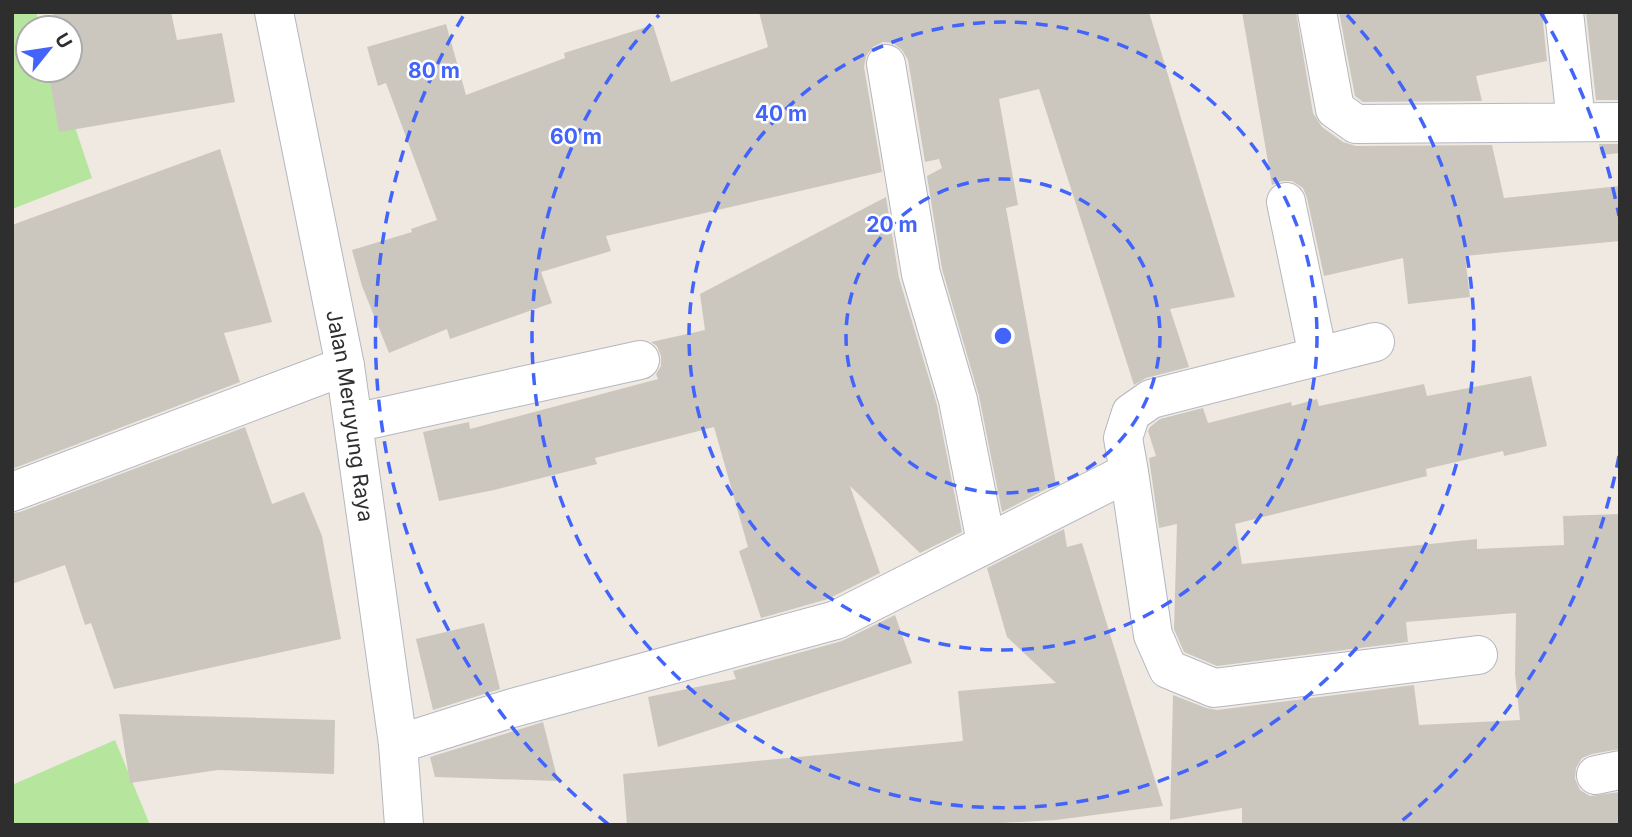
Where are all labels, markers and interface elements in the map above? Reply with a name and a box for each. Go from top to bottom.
north arrow [14,14,84,84]
text: U [50,29,77,53]
text: 80 m [408,58,460,83]
text: 40 m [755,101,807,126]
text: 60 m [550,124,602,149]
text: 20 m [866,212,918,237]
street label: Jalan Meruyung Raya [321,307,379,523]
centre of rings [991,324,1015,348]

